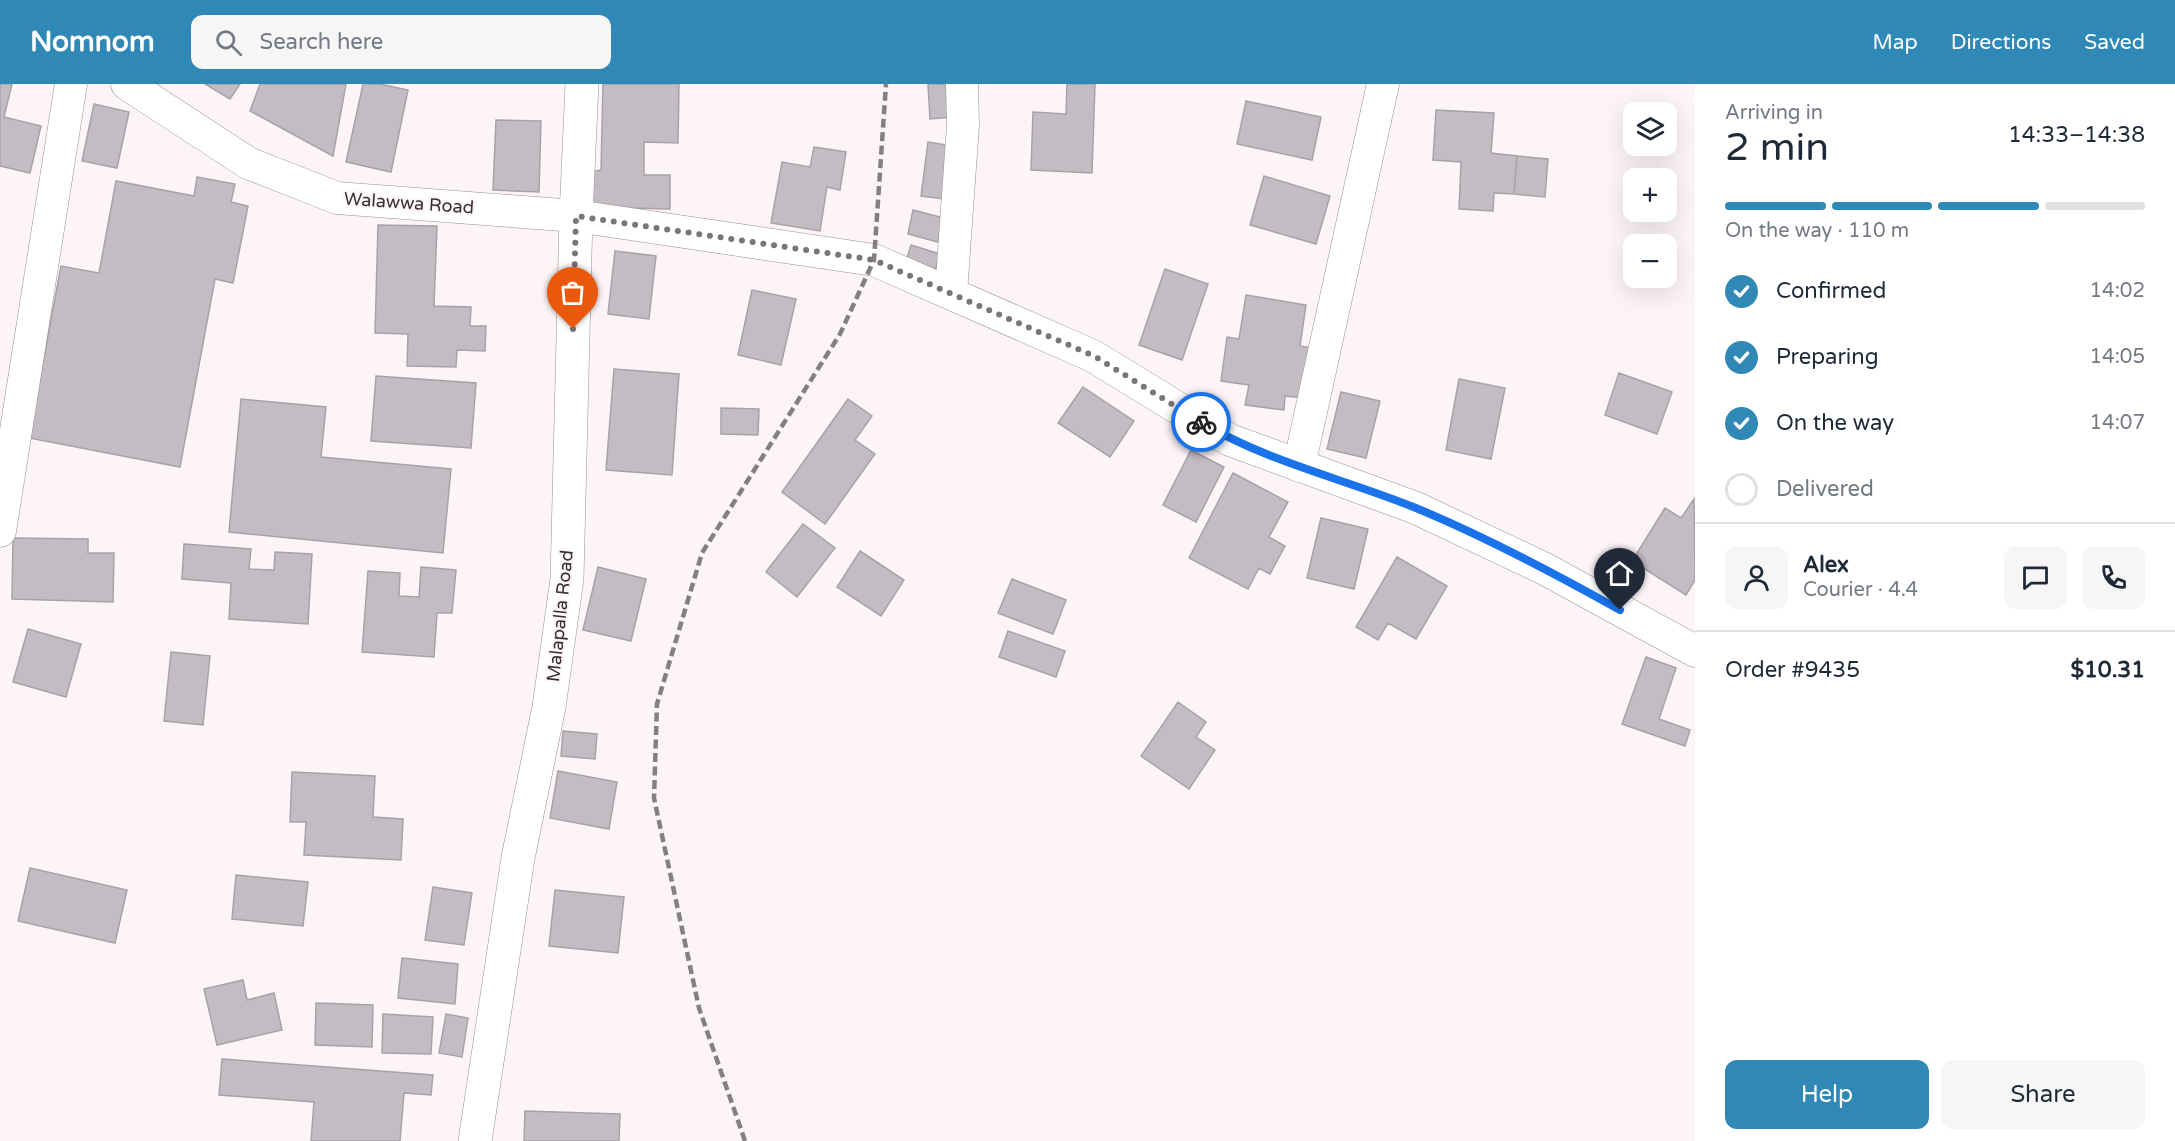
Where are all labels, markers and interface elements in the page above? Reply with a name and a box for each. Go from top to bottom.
search box [191,15,611,69]
text: Nomnom [30,25,155,59]
icon: search [212,26,245,59]
text: Search here [260,29,383,55]
text: Map [1872,30,1918,55]
text: Directions [1951,30,2051,55]
text: Saved [2084,30,2145,55]
text: Arriving in [1725,101,1823,125]
map controls [1623,102,1677,288]
button: layers [1623,102,1677,156]
text: 14:33–14:38 [2008,122,2145,148]
text: 2 min [1725,124,1829,171]
button: + [1623,168,1677,222]
street label: Walawwa Road [343,187,475,219]
text: On the way · 110 m [1725,219,1909,243]
button: − [1623,234,1677,288]
pin [547,267,598,329]
icon: check [1725,275,1758,308]
icon: bag [556,276,589,309]
text: Confirmed [1776,278,1886,304]
text: 14:02 [2090,279,2145,303]
icon: check [1725,341,1758,374]
text: Preparing [1776,344,1879,370]
text: 14:05 [2090,345,2145,369]
courier [1171,392,1231,452]
icon: bike [1185,406,1218,439]
icon: check [1725,407,1758,440]
text: On the way [1776,410,1894,436]
text: 14:07 [2090,411,2145,435]
text: Delivered [1776,476,1874,502]
button: person [1725,546,1788,609]
button: chat [2004,546,2067,609]
button: phone [2082,546,2145,609]
pin [1594,548,1645,610]
street label: Malapalla Road [542,549,578,683]
text: Alex [1803,552,1849,578]
icon: home [1603,557,1636,590]
text: Courier · 4.4 [1803,578,1918,602]
text: Order #9435 [1725,657,1860,683]
text: $10.31 [2070,657,2145,683]
button: Help [1725,1060,1929,1129]
button: Share [1941,1060,2145,1129]

